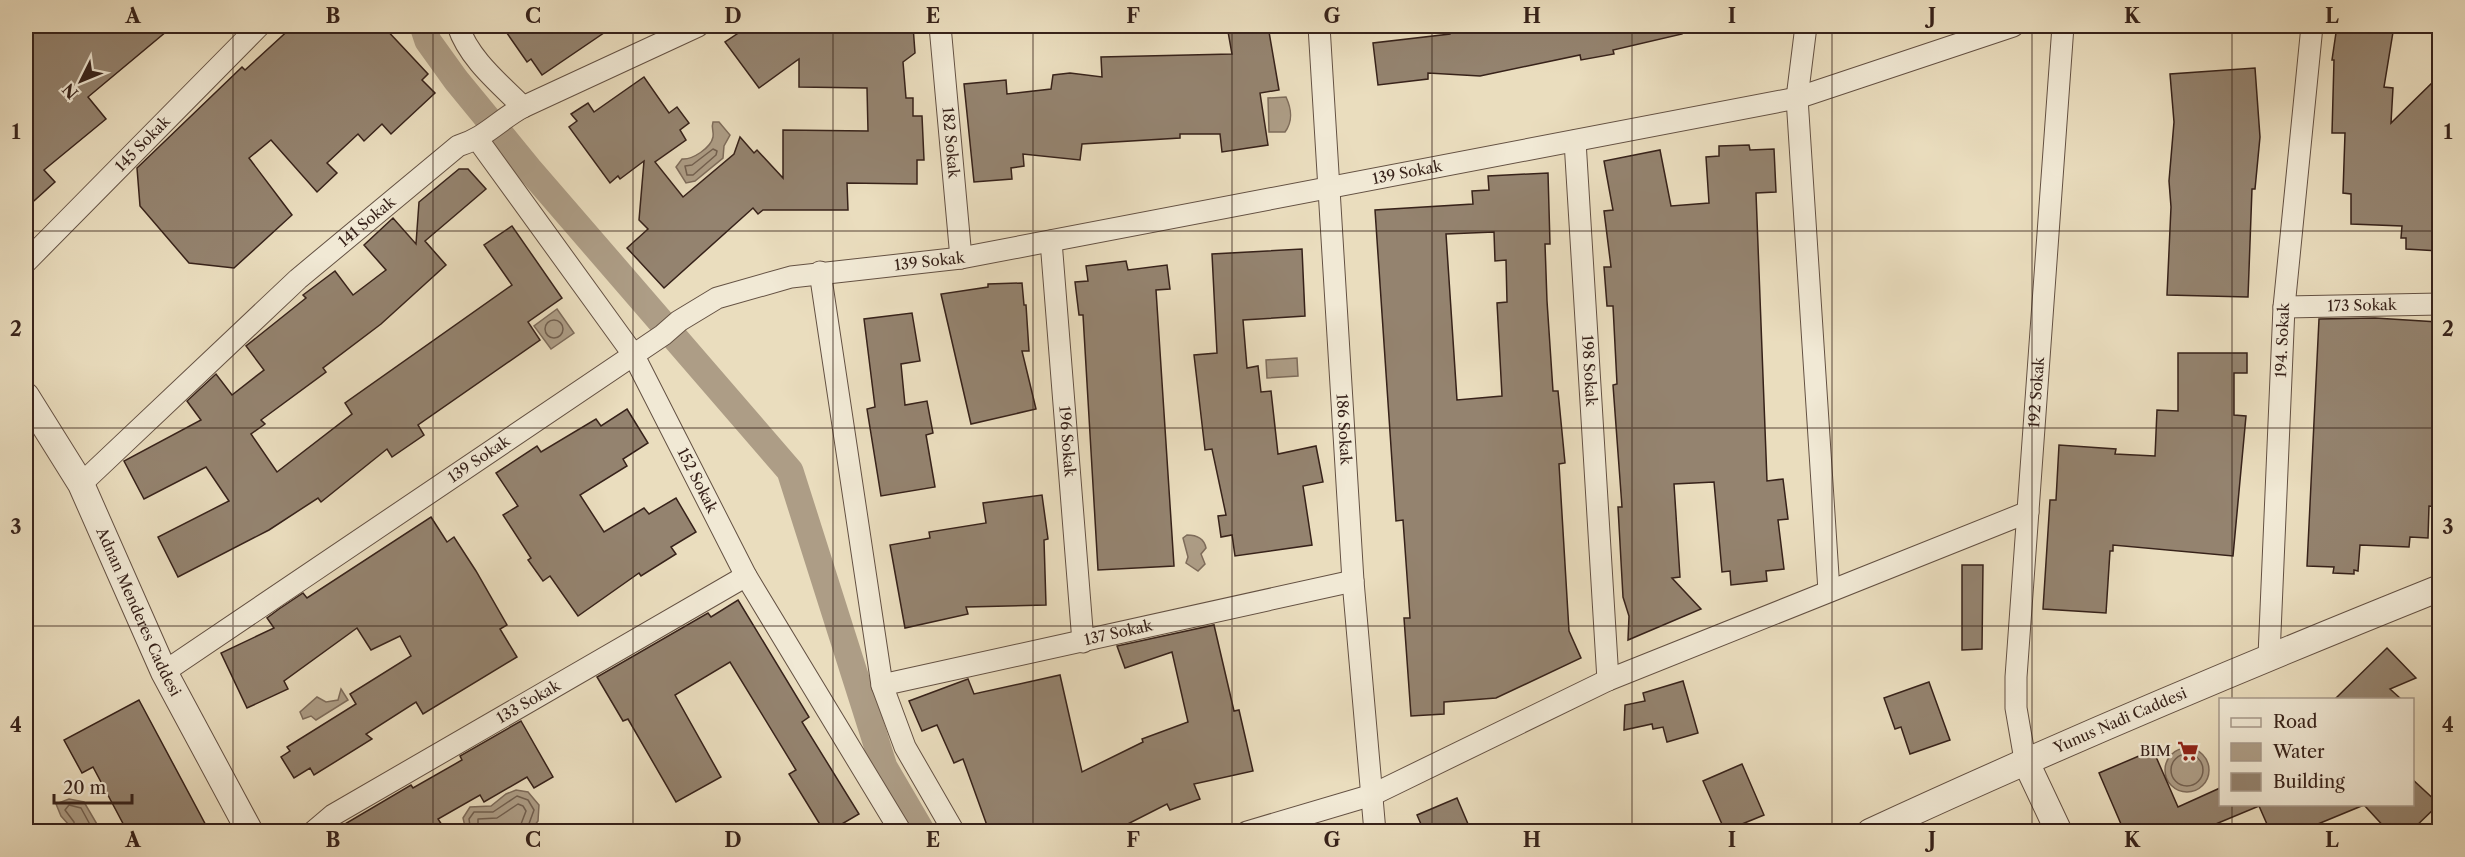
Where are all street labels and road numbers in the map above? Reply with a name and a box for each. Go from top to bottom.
street label: 182 Sokak [938,106,964,180]
street label: 145 Sokak [111,111,175,175]
street label: 139 Sokak [1371,156,1445,188]
street label: 141 Sokak [334,191,400,251]
street label: 139 Sokak [893,248,967,274]
street label: 173 Sokak [2327,295,2398,315]
street label: 194. Sokak [2271,301,2293,378]
street label: 198 Sokak [1578,334,1601,408]
street label: 192 Sokak [2024,355,2048,429]
street label: 186 Sokak [1333,393,1356,467]
street label: 196 Sokak [1055,405,1080,479]
street label: 139 Sokak [444,431,514,487]
street label: 152 Sokak [673,444,723,517]
street label: Adnan Menderes Caddesi [92,523,185,700]
street label: 137 Sokak [1082,615,1155,649]
street label: 133 Sokak [493,675,564,727]
street label: Yunus Nadi Caddesi [2050,683,2190,758]

